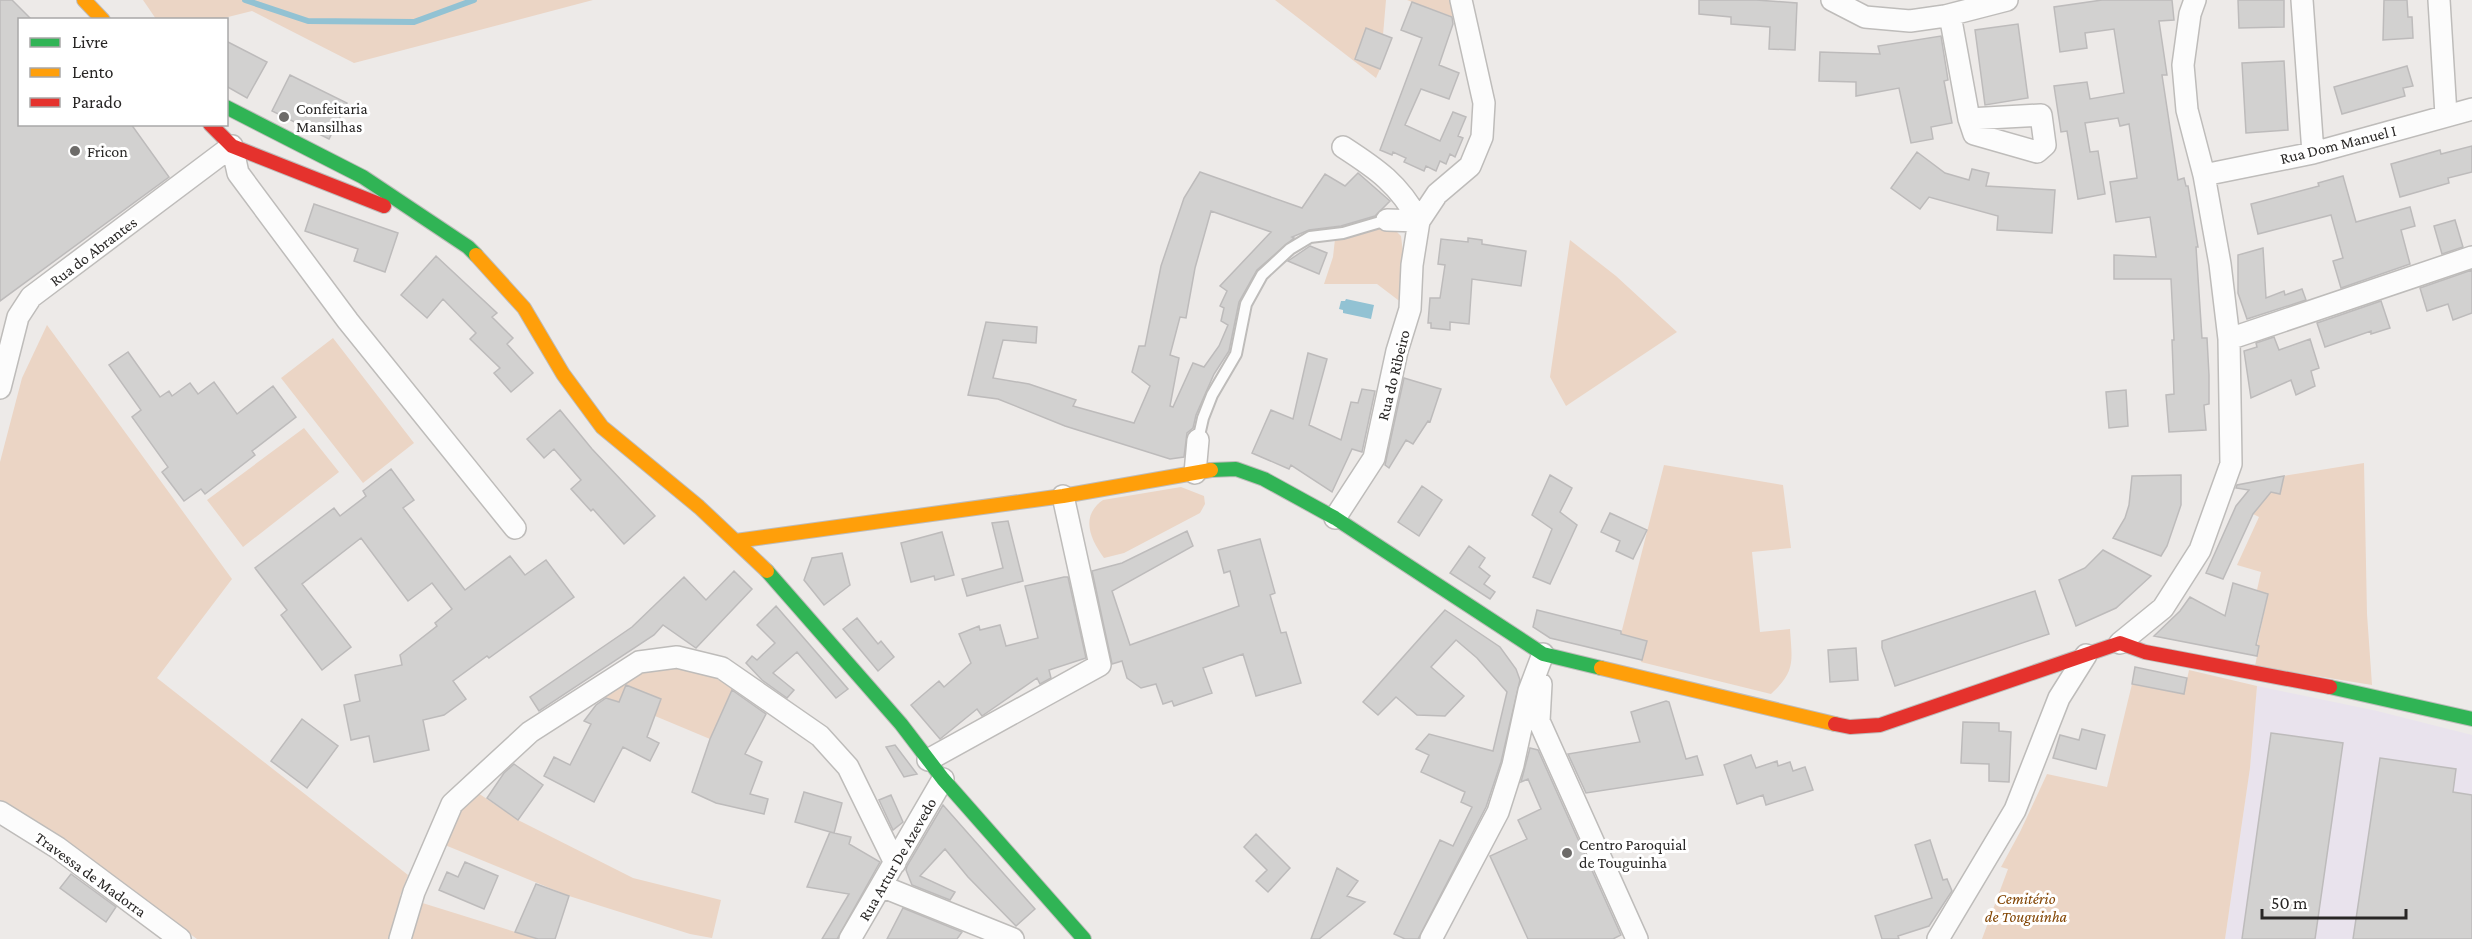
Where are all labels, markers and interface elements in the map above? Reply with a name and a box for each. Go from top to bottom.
legend [18,18,228,126]
text: Livre [72,32,108,52]
text: Lento [72,62,113,82]
text: Parado [72,92,122,112]
place label: Confeitaria Mansilhas [296,100,368,135]
marker: Confeitaria Mansilhas [277,110,291,124]
street label: Rua Dom Manuel I [2278,122,2398,167]
place label: Fricon [87,143,128,160]
marker: Fricon [68,144,82,158]
street label: Rua do Abrantes [47,213,140,289]
street label: Rua do Ribeiro [1374,328,1413,422]
street label: Rua Artur De Azevedo [855,795,940,924]
street label: Travessa de Madorra [32,829,150,921]
place label: Centro Paroquial de Touguinha [1579,836,1687,872]
marker: Centro Paroquial de Touguinha [1560,846,1574,860]
scale bar [2262,882,2406,920]
park label: Cemitério de Touguinha [1985,890,2068,926]
text: 50 m [2271,893,2308,913]

